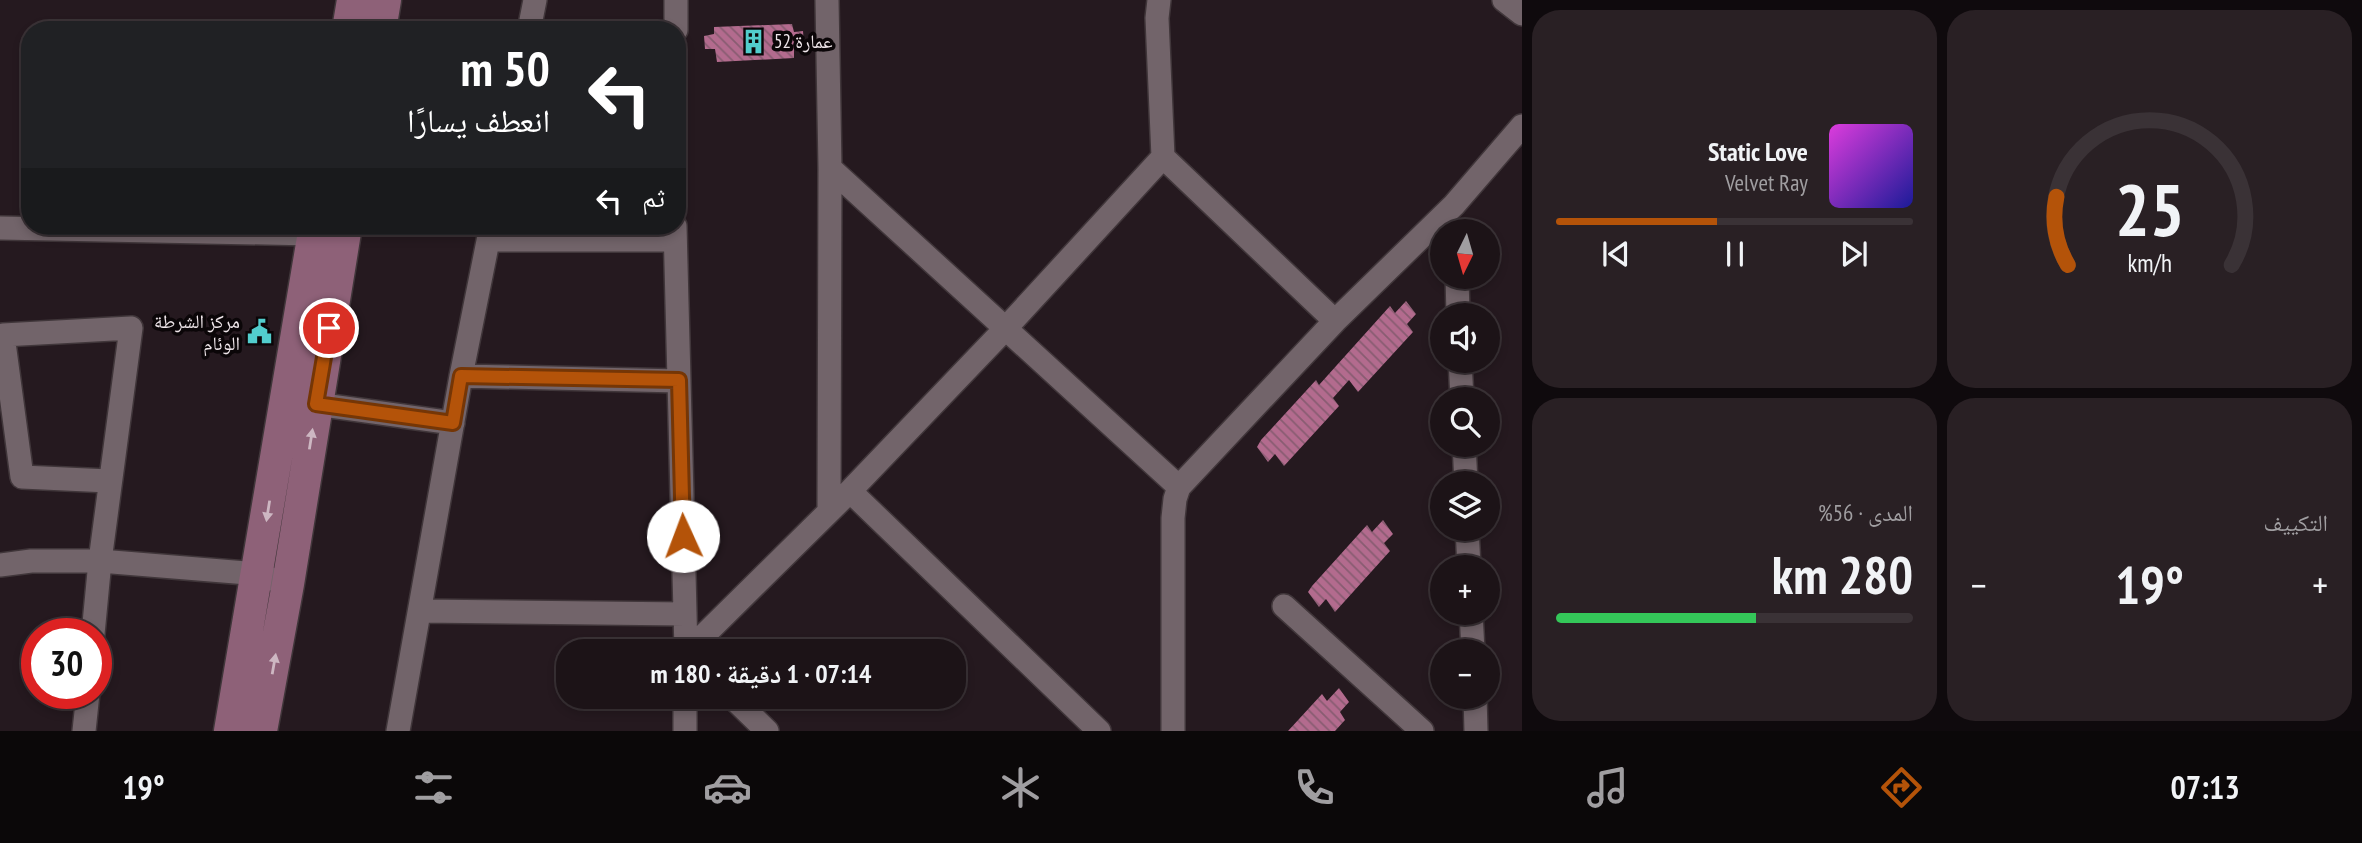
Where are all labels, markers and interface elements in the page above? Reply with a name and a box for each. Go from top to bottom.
building icon: عمارة 52 [740,27,768,55]
place label: عمارة 52 [774,29,833,53]
text: 50 m [461,36,550,100]
icon: left [574,49,665,140]
text: انعطف يسارًا [407,99,550,141]
text: Static Love [1708,135,1808,168]
text: 25 [2115,161,2184,255]
text: Velvet Ray [1725,168,1808,197]
text: ثم [642,181,665,214]
icon: left [590,182,628,220]
north arrow [1430,219,1500,289]
map controls [1430,219,1500,709]
icon: previous [1597,235,1635,273]
icon: pause [1716,235,1754,273]
icon: next [1835,235,1873,273]
text: km/h [2127,247,2172,279]
pin [299,298,359,358]
button: sound [1430,303,1500,373]
place label: مركز الشرطة الوئام [154,309,240,357]
icon: arrive [310,309,348,347]
public building icon: مركز الشرطة الوئام [246,318,274,346]
button: search [1430,387,1500,457]
one-way arrow [305,428,316,450]
button: layers [1430,471,1500,541]
text: المدى · 56% [1818,498,1913,527]
position arrow [646,499,720,573]
one-way arrow [262,500,273,522]
text: التكييف [2263,508,2328,537]
text: 280 km [1772,541,1913,608]
text: 19° [2115,551,2184,618]
button: + [1430,555,1500,625]
text: − [1971,560,1987,609]
text: + [2312,560,2328,609]
speed limit sign: 30 [21,618,112,709]
button: − [1430,639,1500,709]
one-way arrow [269,653,280,675]
text: 07:14 · 1 دقيقة · 180 m [651,657,871,690]
icon: filters [409,763,458,812]
icon: car [703,763,752,812]
icon: climate [996,763,1045,812]
icon: phone [1290,763,1339,812]
icon: music [1583,763,1632,812]
icon: directions [1877,763,1926,812]
text: 19° [122,766,165,808]
text: 07:13 [2171,766,2240,808]

